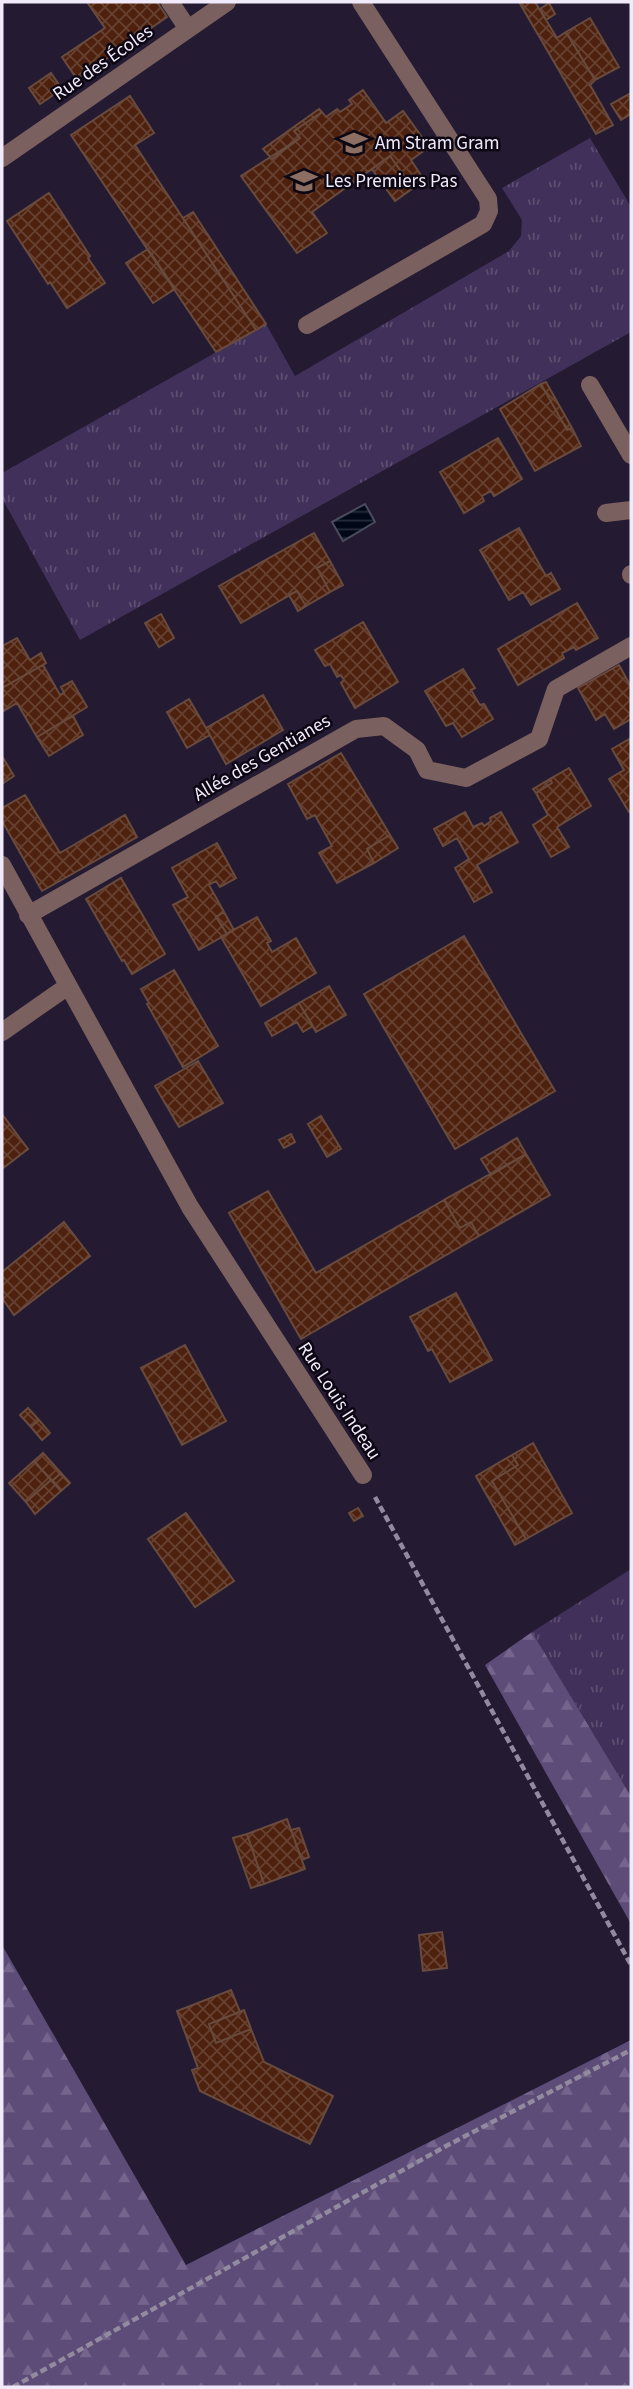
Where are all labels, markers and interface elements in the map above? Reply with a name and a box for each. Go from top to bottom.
street label: Rue des Écoles [47,18,159,108]
school or university icon: Am Stram Gram [339,128,369,158]
place label: Am Stram Gram [375,130,499,157]
school or university icon: Les Premiers Pas [289,166,319,196]
place label: Les Premiers Pas [325,168,457,195]
street label: Allée des Gentianes [188,708,336,808]
street label: Rue Louis Indeau [291,1337,387,1465]

